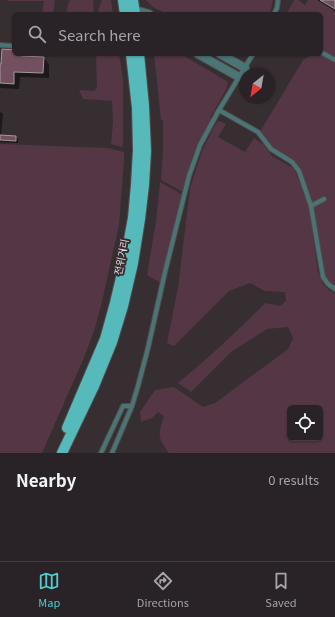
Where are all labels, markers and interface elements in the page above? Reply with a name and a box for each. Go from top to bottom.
search box [12,12,323,56]
icon: search [26,23,48,45]
text: Search here [58,24,140,45]
north arrow [239,68,275,104]
street label: 전위거리 [110,237,131,276]
map controls [287,405,323,441]
button: locate [287,405,323,441]
text: Nearby [16,467,76,492]
text: 0 results [268,470,319,489]
tab: Map [38,570,60,610]
tab: Directions [137,570,189,610]
tab: Saved [265,570,297,610]

